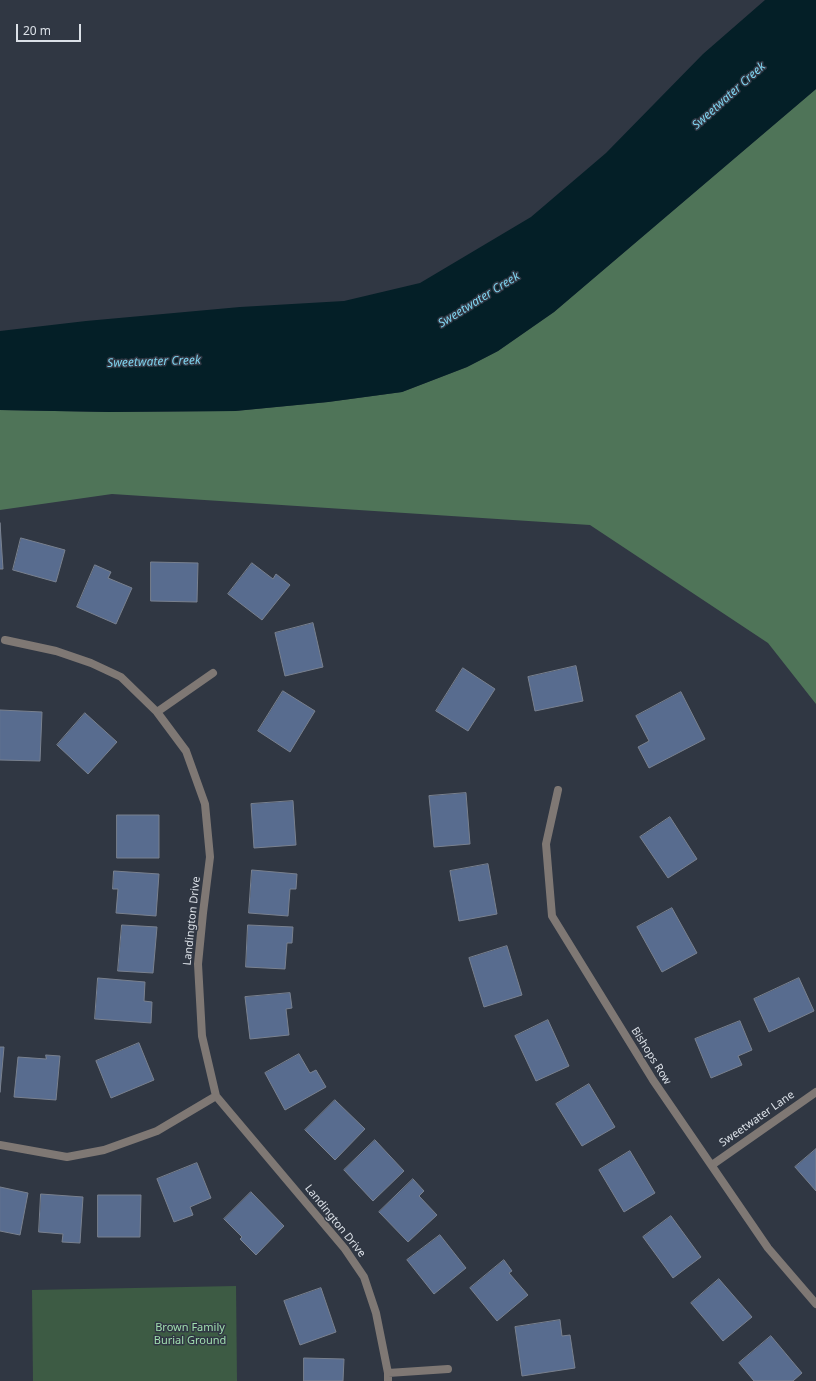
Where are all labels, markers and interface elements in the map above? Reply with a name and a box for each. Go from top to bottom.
scale bar [18,16,83,42]
text: 20 m [23,22,51,39]
water label: Sweetwater Creek [689,59,769,133]
water label: Sweetwater Creek [436,269,522,331]
water label: Sweetwater Creek [107,353,201,371]
street label: Landington Drive [181,876,203,966]
street label: Bishops Row [628,1025,674,1087]
street label: Sweetwater Lane [717,1088,797,1150]
street label: Landington Drive [302,1182,368,1260]
park label: Brown Family Burial Ground [154,1321,226,1347]

